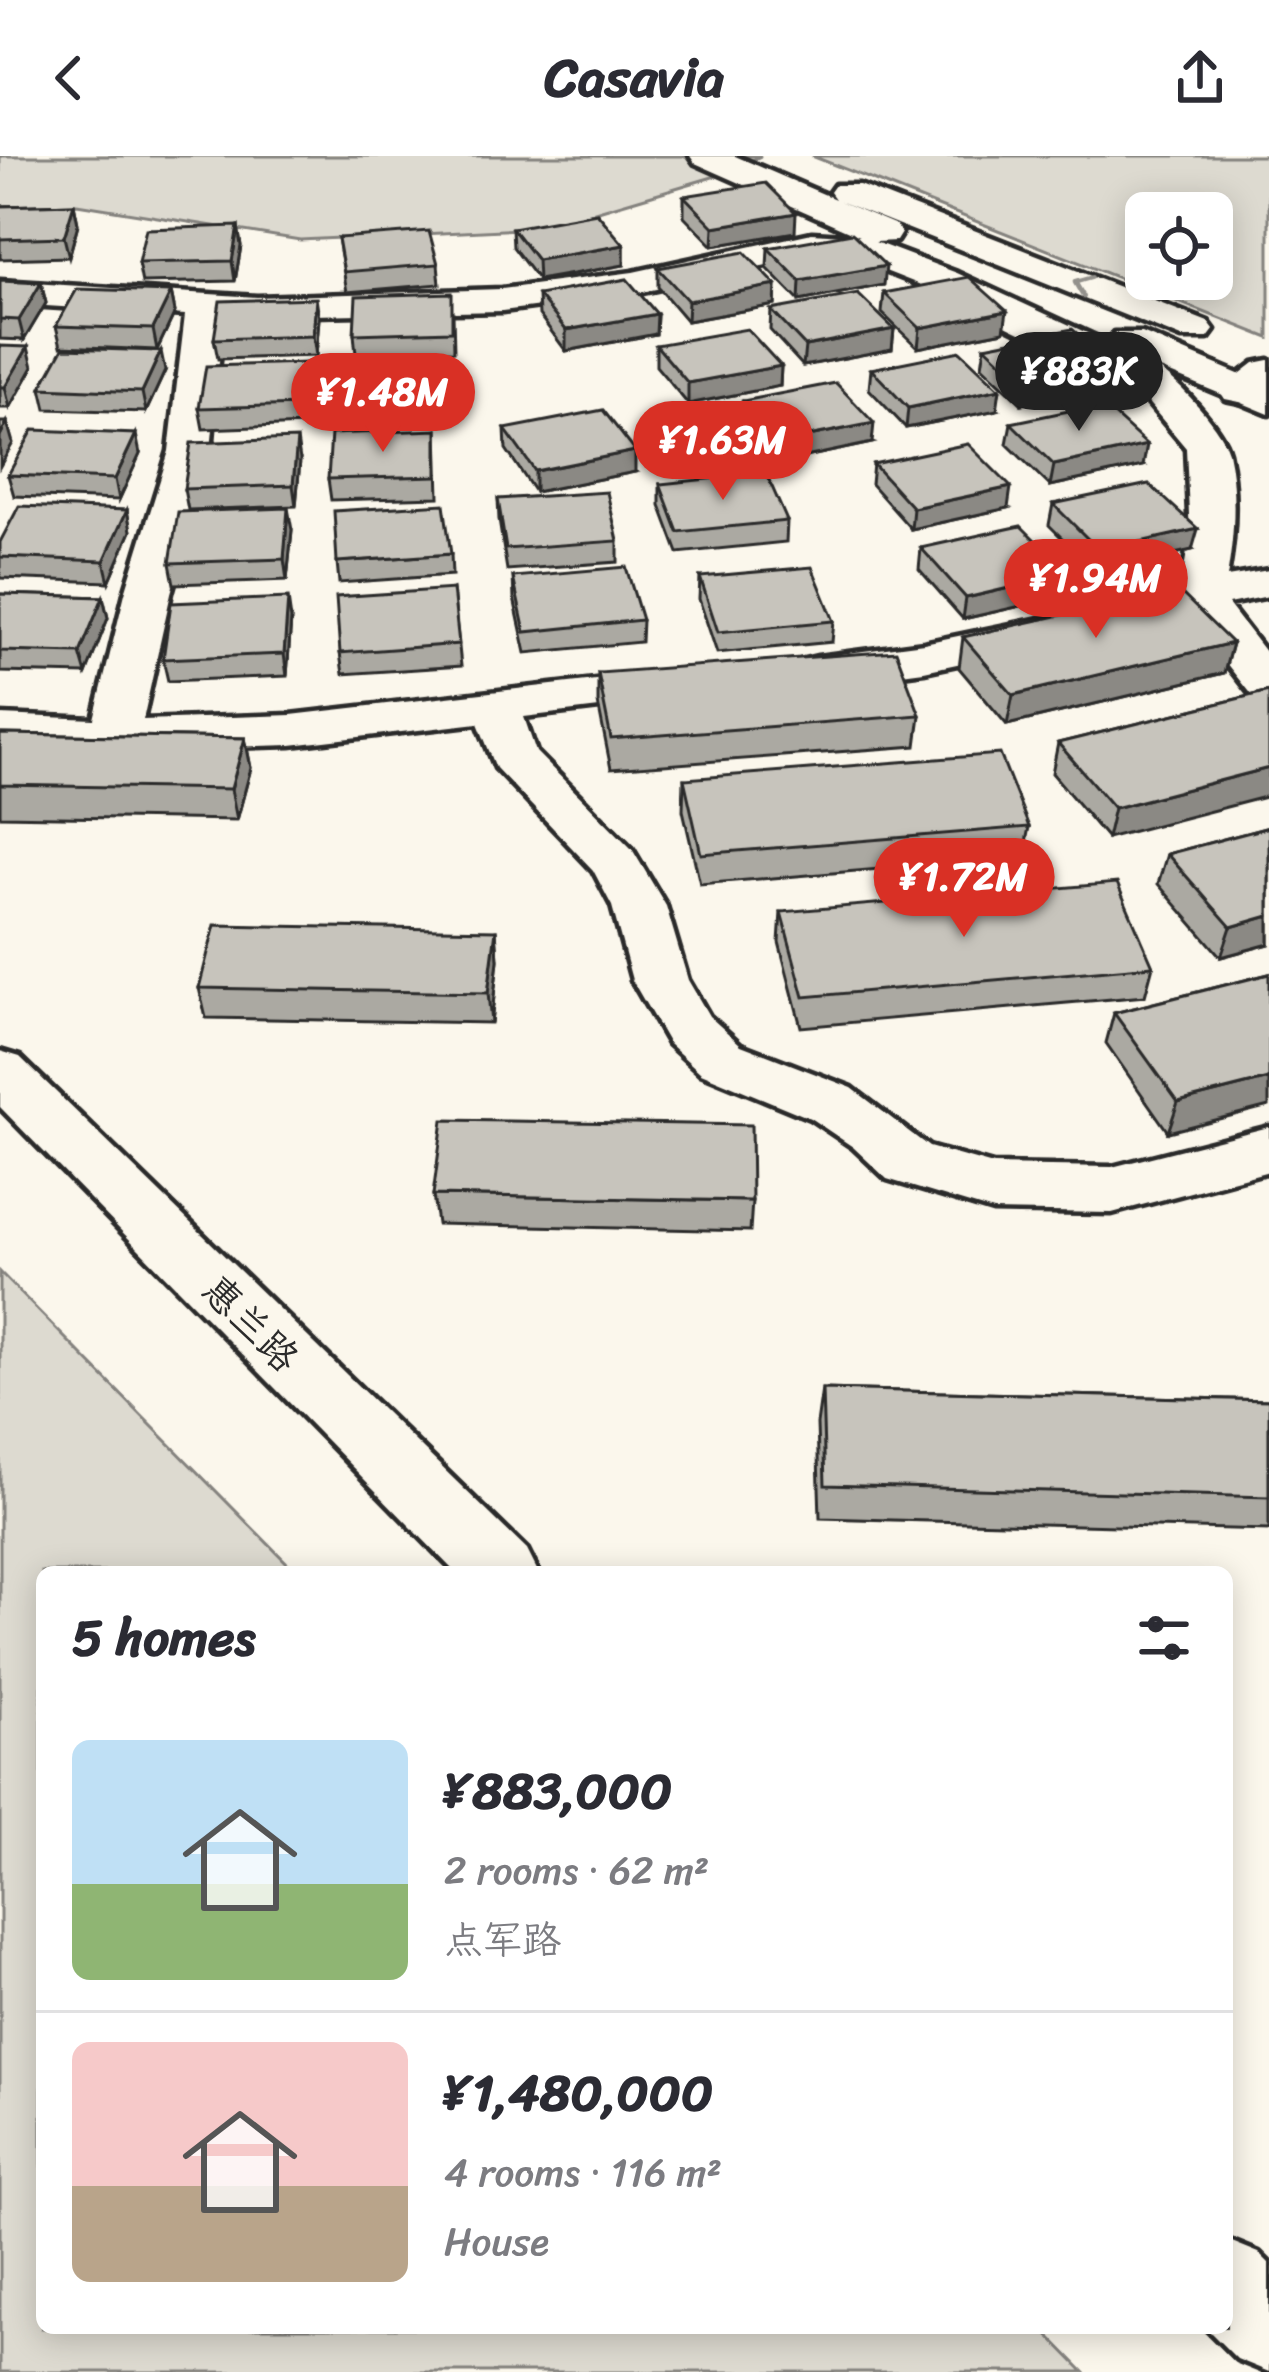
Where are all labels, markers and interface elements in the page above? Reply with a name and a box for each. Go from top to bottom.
text: Casavia [545,30,724,126]
icon: back [36,45,102,111]
icon: share [1167,45,1233,111]
map controls [1125,192,1233,300]
button: locate [1125,192,1233,300]
one-way arrow [1073,275,1094,300]
pin: ¥883K [995,332,1163,434]
text: ¥883K [1022,336,1136,405]
pin: ¥1.48M [285,353,481,455]
text: ¥1.48M [318,357,448,426]
pin: ¥1.63M [625,401,821,503]
text: ¥1.63M [660,405,786,474]
pin: ¥1.94M [998,539,1194,641]
text: ¥1.94M [1031,543,1161,612]
pin: ¥1.72M [866,838,1062,940]
text: ¥1.72M [901,842,1027,911]
street label: 惠兰路 [185,1258,316,1389]
text: 5 homes [72,1593,255,1683]
icon: filters [1131,1605,1197,1671]
text: ¥883,000 [444,1746,672,1836]
icon: home [168,1788,312,1932]
text: 2 rooms · 62 m² [444,1836,709,1905]
text: 点军路 [444,1905,561,1974]
text: ¥1,480,000 [444,2048,713,2138]
icon: home [168,2090,312,2234]
text: 4 rooms · 116 m² [444,2138,722,2207]
text: House [444,2207,549,2276]

